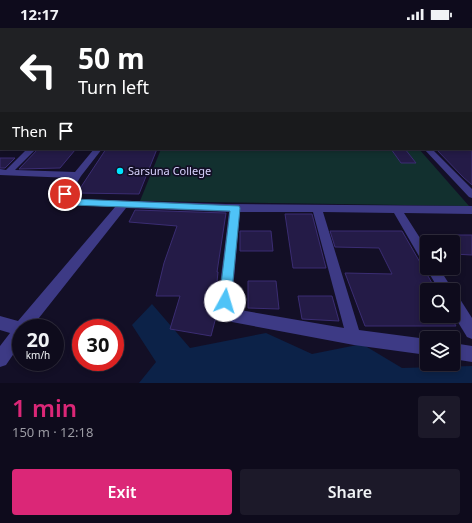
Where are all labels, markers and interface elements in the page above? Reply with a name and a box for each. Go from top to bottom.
text: 12:17 [20,4,59,24]
text: 50 m [78,39,145,77]
icon: left [12,44,64,96]
text: Turn left [78,75,149,99]
icon: arrive [55,120,77,142]
text: Then [12,121,47,141]
place label: Sarsuna College [128,163,211,178]
marker: Sarsuna College [115,166,125,176]
pin [48,177,82,211]
icon: arrive [54,183,76,205]
map controls [420,235,460,371]
button: sound [420,235,460,275]
position arrow [204,280,246,322]
button: search [420,283,460,323]
speed limit sign: 30 [72,319,124,371]
text: 20 [27,326,49,353]
button: layers [420,331,460,371]
text: km/h [26,348,50,362]
text: 1 min [12,391,77,424]
button: close [418,396,460,438]
text: 150 m · 12:18 [12,423,93,441]
button: Exit [12,469,232,515]
button: Share [240,469,460,515]

